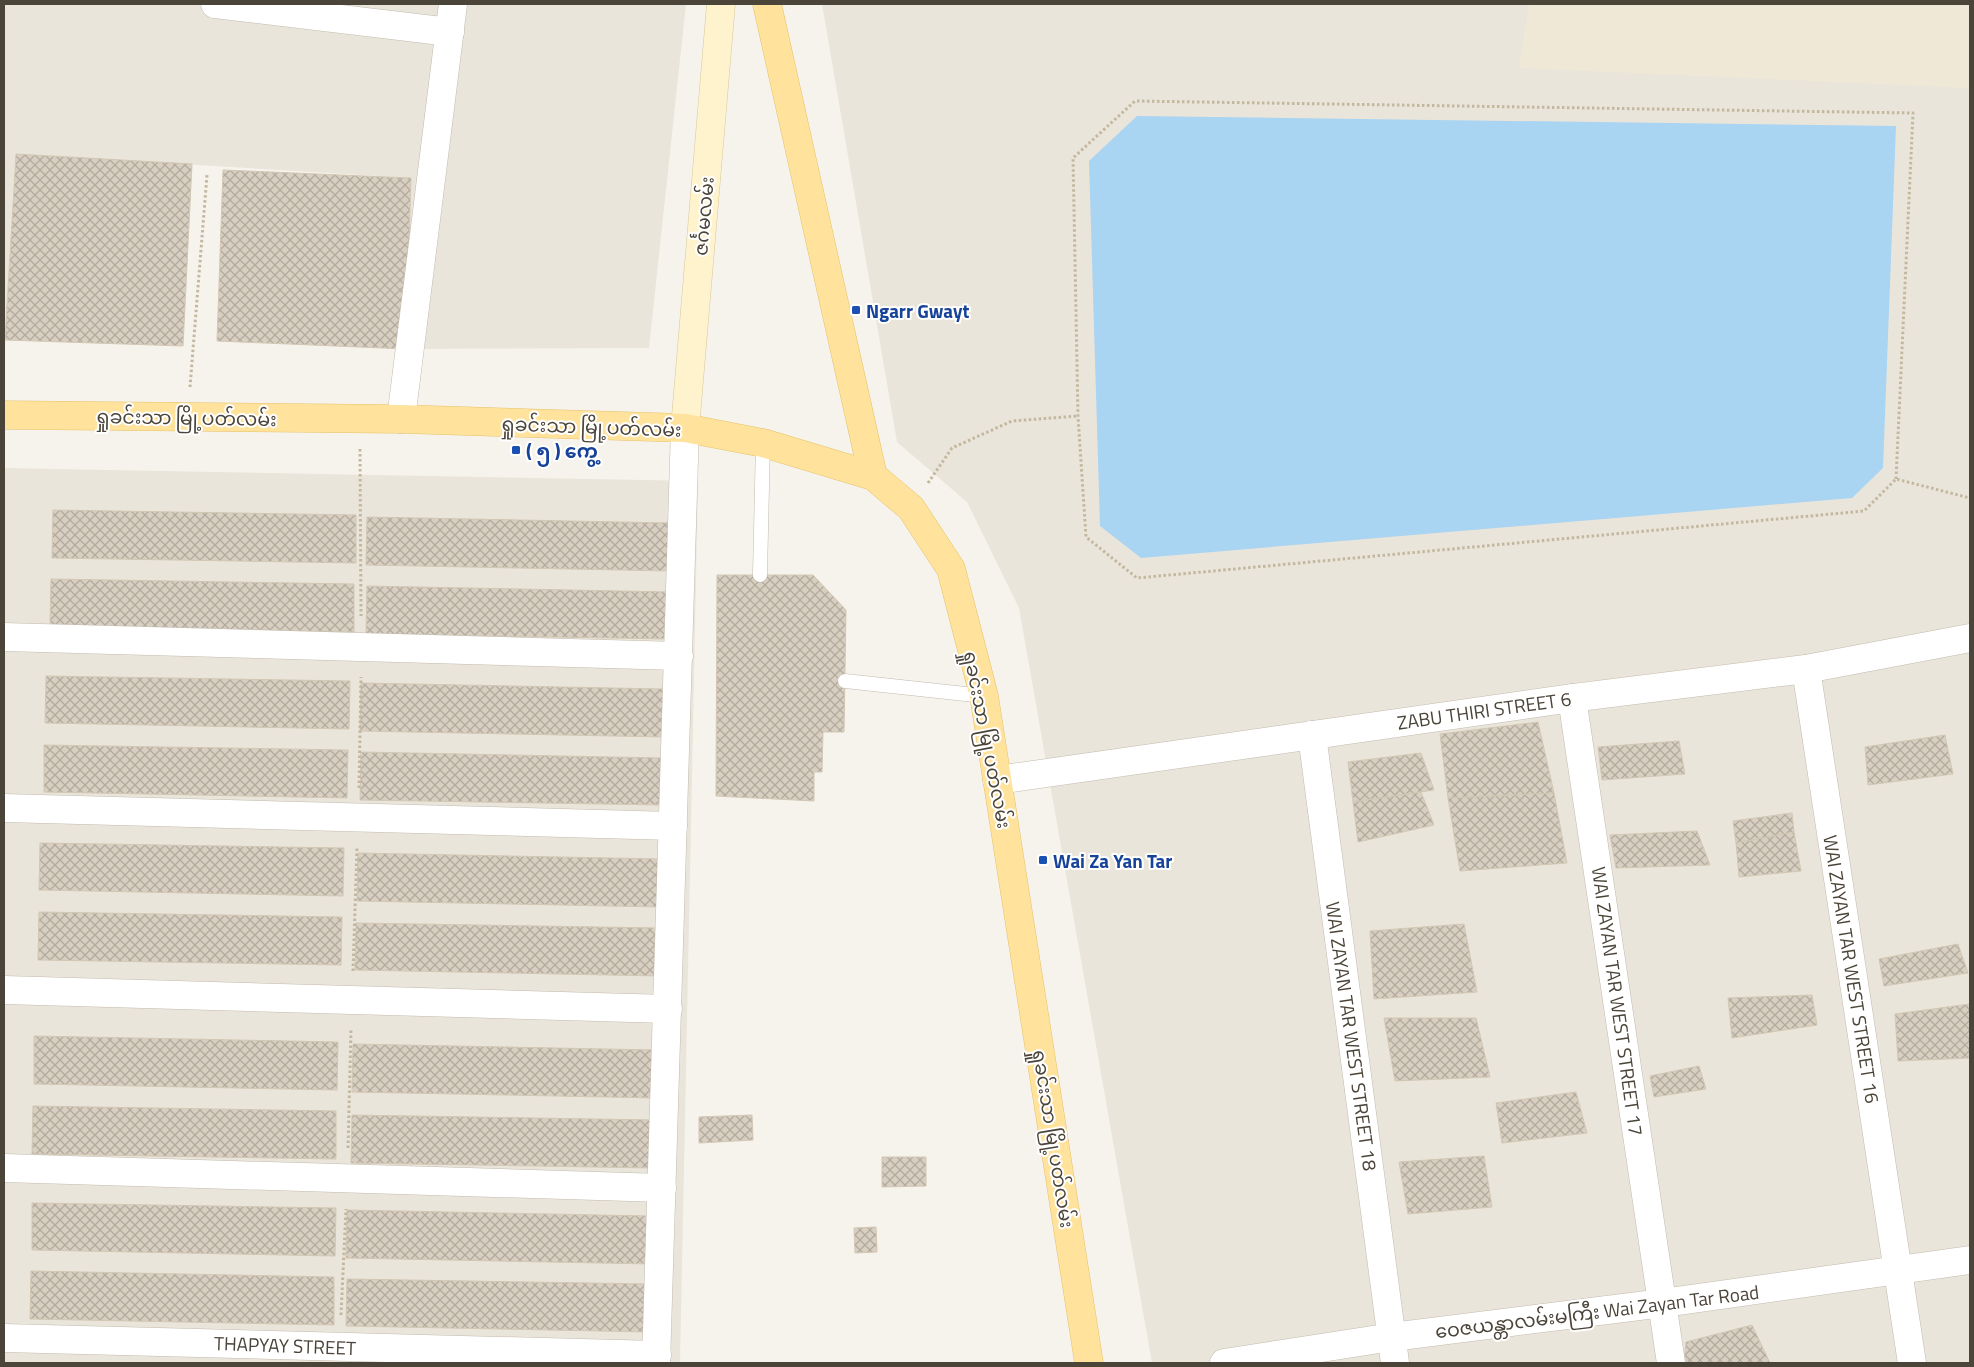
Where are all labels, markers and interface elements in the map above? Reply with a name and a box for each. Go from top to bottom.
street label: ဇင်္ဂမလမ်း [685,175,721,257]
place label: Ngarr Gwayt [866,296,969,325]
marker: Ngarr Gwayt [850,304,862,316]
street label: ရှုခင်းသာ မြို့ပတ်လမ်း [95,401,277,435]
street label: ရှုခင်းသာ မြို့ပတ်လမ်း [500,408,682,446]
place label: ( ၅ ) ကွေ့ [526,436,601,467]
marker: ( ၅ ) ကွေ့ [510,444,522,456]
street label: ရှုခင်းသာ မြို့ပတ်လမ်း [954,647,1020,831]
street label: ZABU THIRI STREET 6 [1395,683,1573,737]
street label: WAI ZAYAN TAR WEST STREET 16 [1816,833,1888,1105]
place label: Wai Za Yan Tar [1053,846,1172,875]
marker: Wai Za Yan Tar [1037,854,1049,866]
street label: WAI ZAYAN TAR WEST STREET 17 [1585,865,1651,1137]
street label: WAI ZAYAN TAR WEST STREET 18 [1319,900,1385,1173]
street label: ရှုခင်းသာ မြို့ပတ်လမ်း [1024,1046,1083,1230]
street label: ဝေဇယန္တာလမ်းမကြီး Wai Zayan Tar Road [1433,1277,1761,1347]
street label: THAPYAY STREET [213,1328,357,1362]

